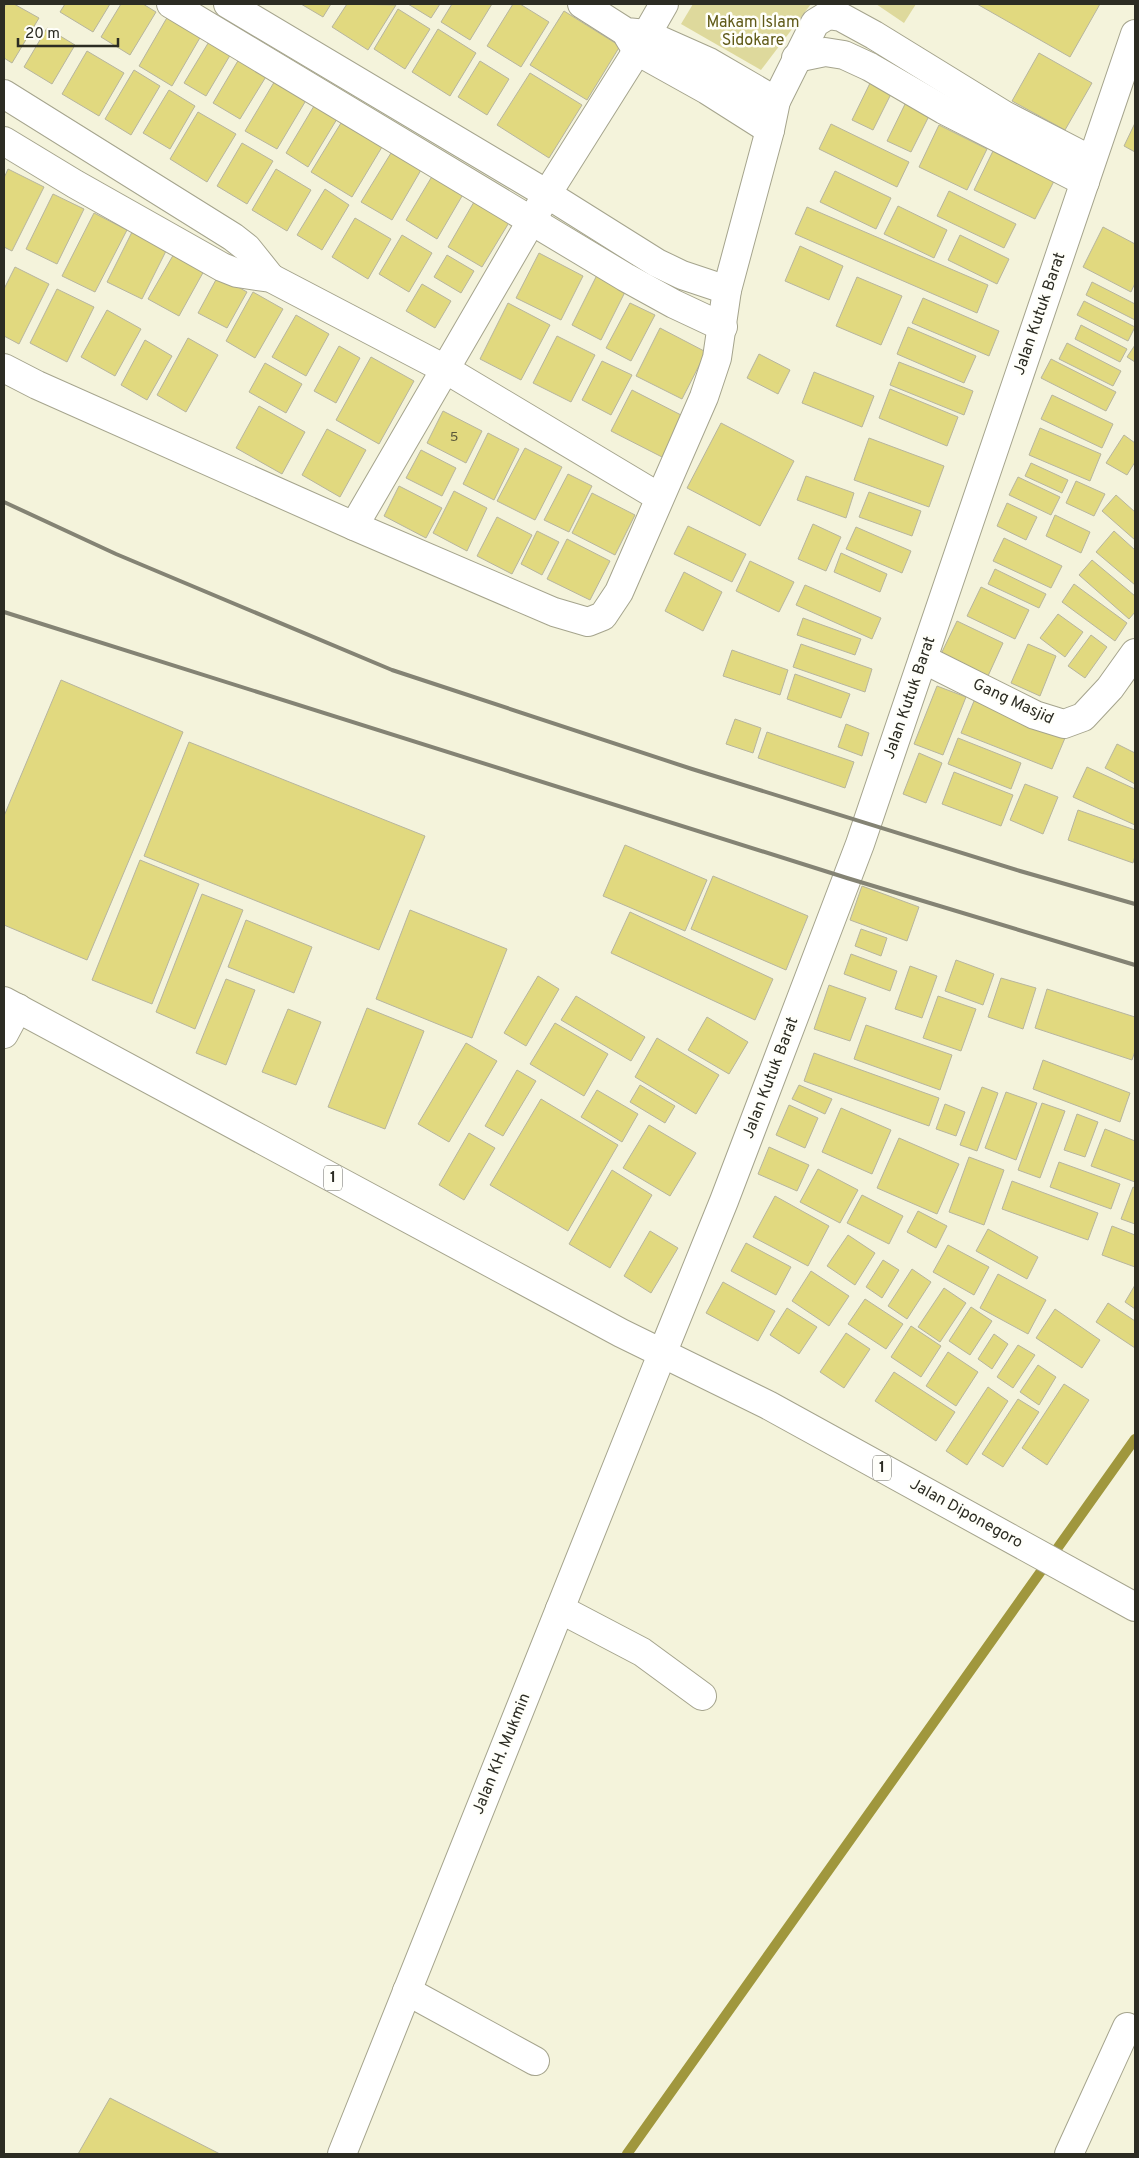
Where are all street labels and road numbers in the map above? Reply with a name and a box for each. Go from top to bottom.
street label: Jalan Kutuk Barat [1010,250,1070,378]
street label: Jalan Kutuk Barat [880,634,940,762]
street label: Gang Masjid [969,675,1057,729]
street label: Jalan Kutuk Barat [739,1014,803,1142]
road number: 1 [324,1166,342,1190]
road number: 1 [873,1456,891,1480]
street label: Jalan Diponegoro [906,1475,1026,1553]
street label: Jalan KH. Mukmin [469,1691,535,1817]

